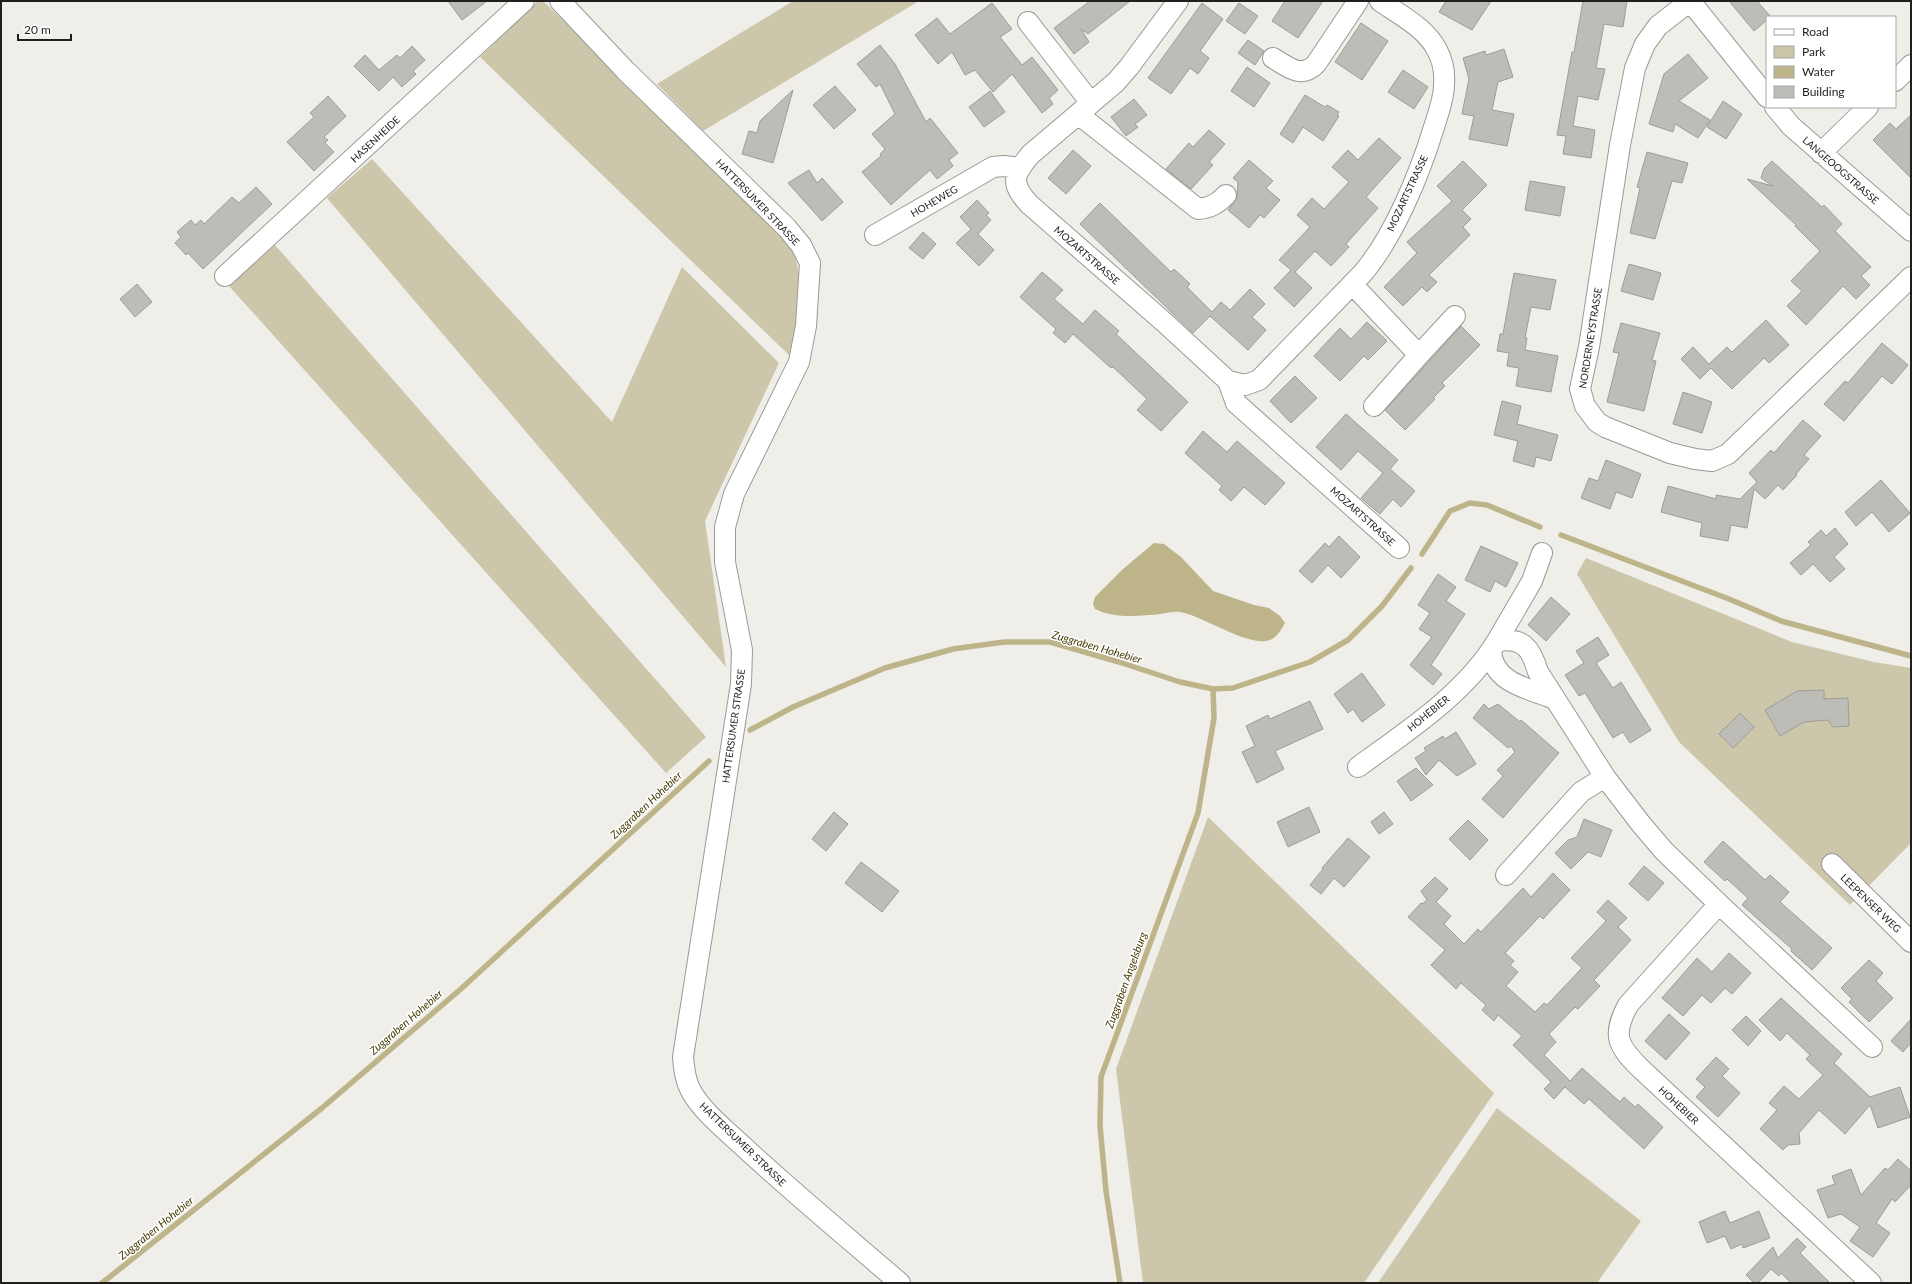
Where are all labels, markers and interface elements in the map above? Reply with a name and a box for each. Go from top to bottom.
scale bar [18,16,71,42]
legend [1766,16,1896,108]
text: 20 m [24,22,51,37]
text: Road [1802,24,1829,39]
text: Park [1802,44,1826,59]
text: Water [1802,64,1835,79]
text: Building [1802,84,1845,99]
street label: HASENHEIDE [348,113,402,165]
street label: LANGEOOGSTRASSE [1801,134,1882,206]
street label: MOZARTSTRASSE [1384,153,1430,233]
street label: HATTERSUMER STRASSE [714,156,802,248]
street label: HOHEWEG [908,183,960,219]
street label: MOZARTSTRASSE [1052,223,1122,287]
street label: NORDERNEYSTRASSE [1576,286,1604,389]
street label: MOZARTSTRASSE [1328,484,1398,548]
water label: Zuggraben Hohebier [1050,627,1144,666]
street label: HATTERSUMER STRASSE [719,668,747,784]
street label: HOHEBIER [1405,692,1452,734]
water label: Zuggraben Hohebier [607,768,684,842]
street label: LEEPENSER WEG [1838,871,1904,935]
water label: Zuggraben Angelsburg [1102,929,1149,1031]
water label: Zuggraben Hohebier [366,986,445,1058]
street label: HOHEBIER [1656,1083,1702,1127]
street label: HATTERSUMER STRASSE [697,1100,789,1188]
water label: Zuggraben Hohebier [115,1193,196,1262]

